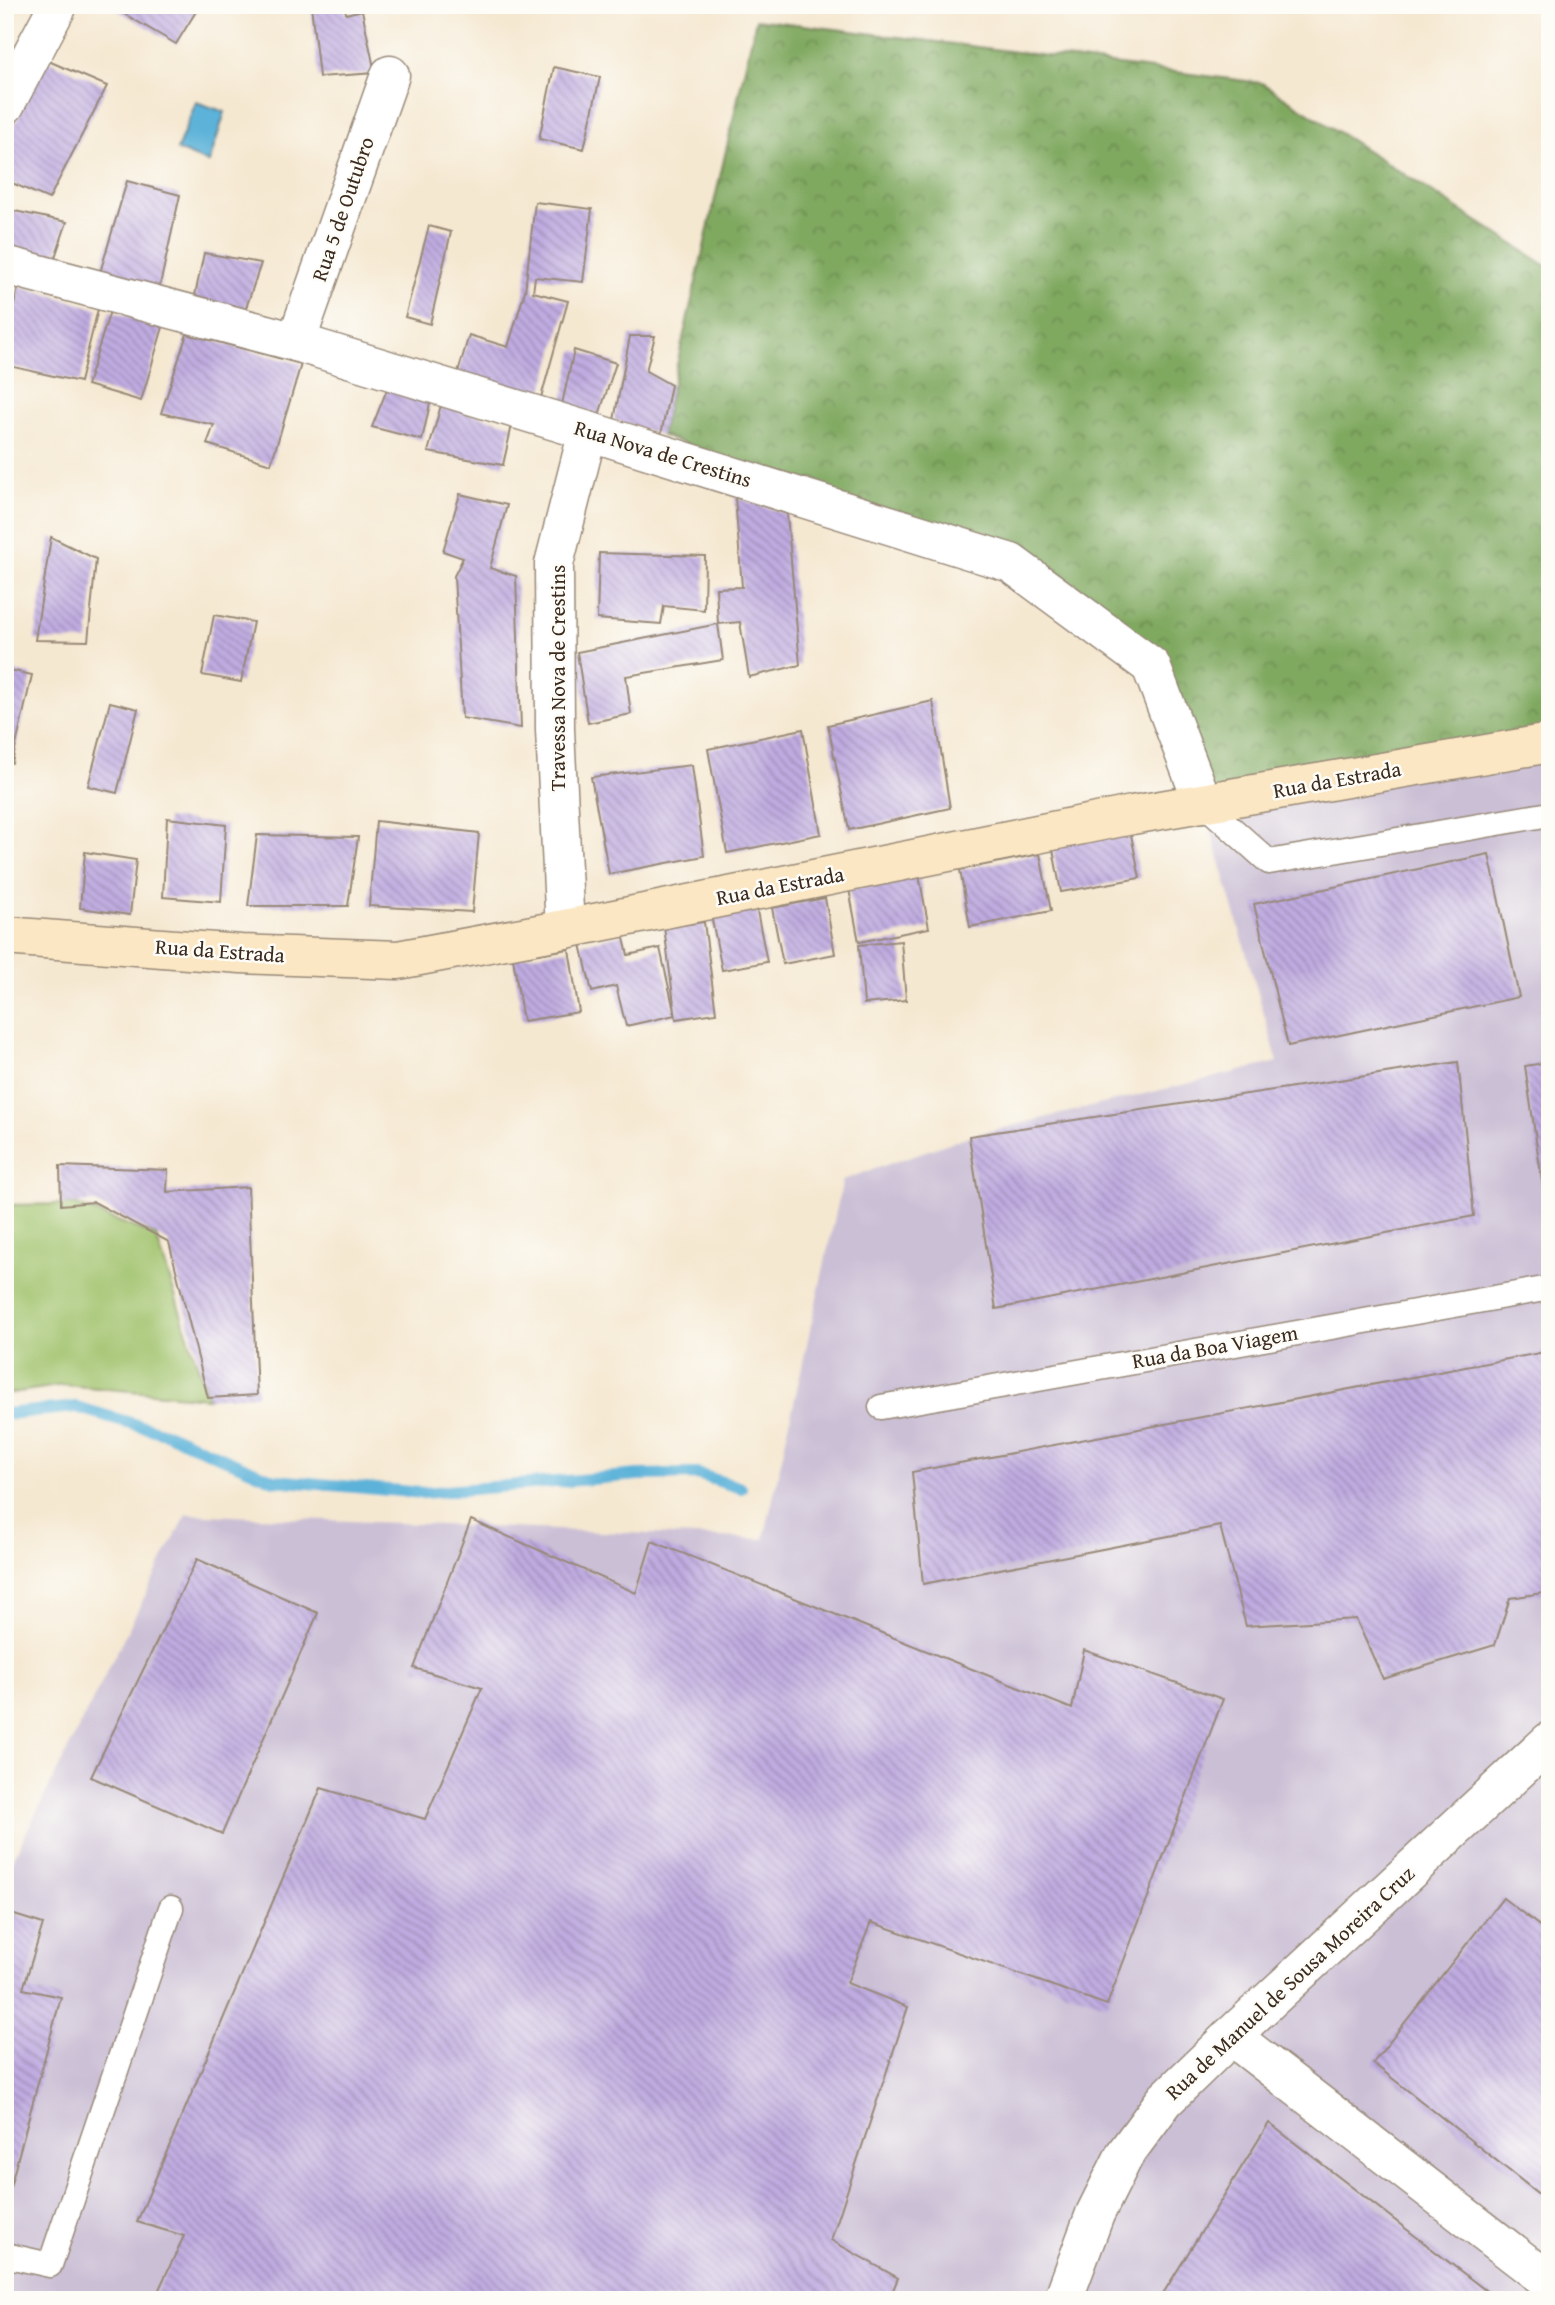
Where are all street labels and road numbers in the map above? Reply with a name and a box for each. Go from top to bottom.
street label: Rua 5 de Outubro [303,132,382,285]
street label: Rua Nova de Crestins [571,412,756,495]
street label: Travessa Nova de Crestins [542,565,573,791]
street label: Rua da Estrada [1270,753,1404,806]
street label: Rua da Estrada [713,858,847,913]
street label: Rua da Estrada [154,931,286,970]
street label: Rua da Boa Viagem [1130,1317,1300,1376]
street label: Rua de Manuel de Sousa Moreira Cruz [1158,1858,1421,2107]

